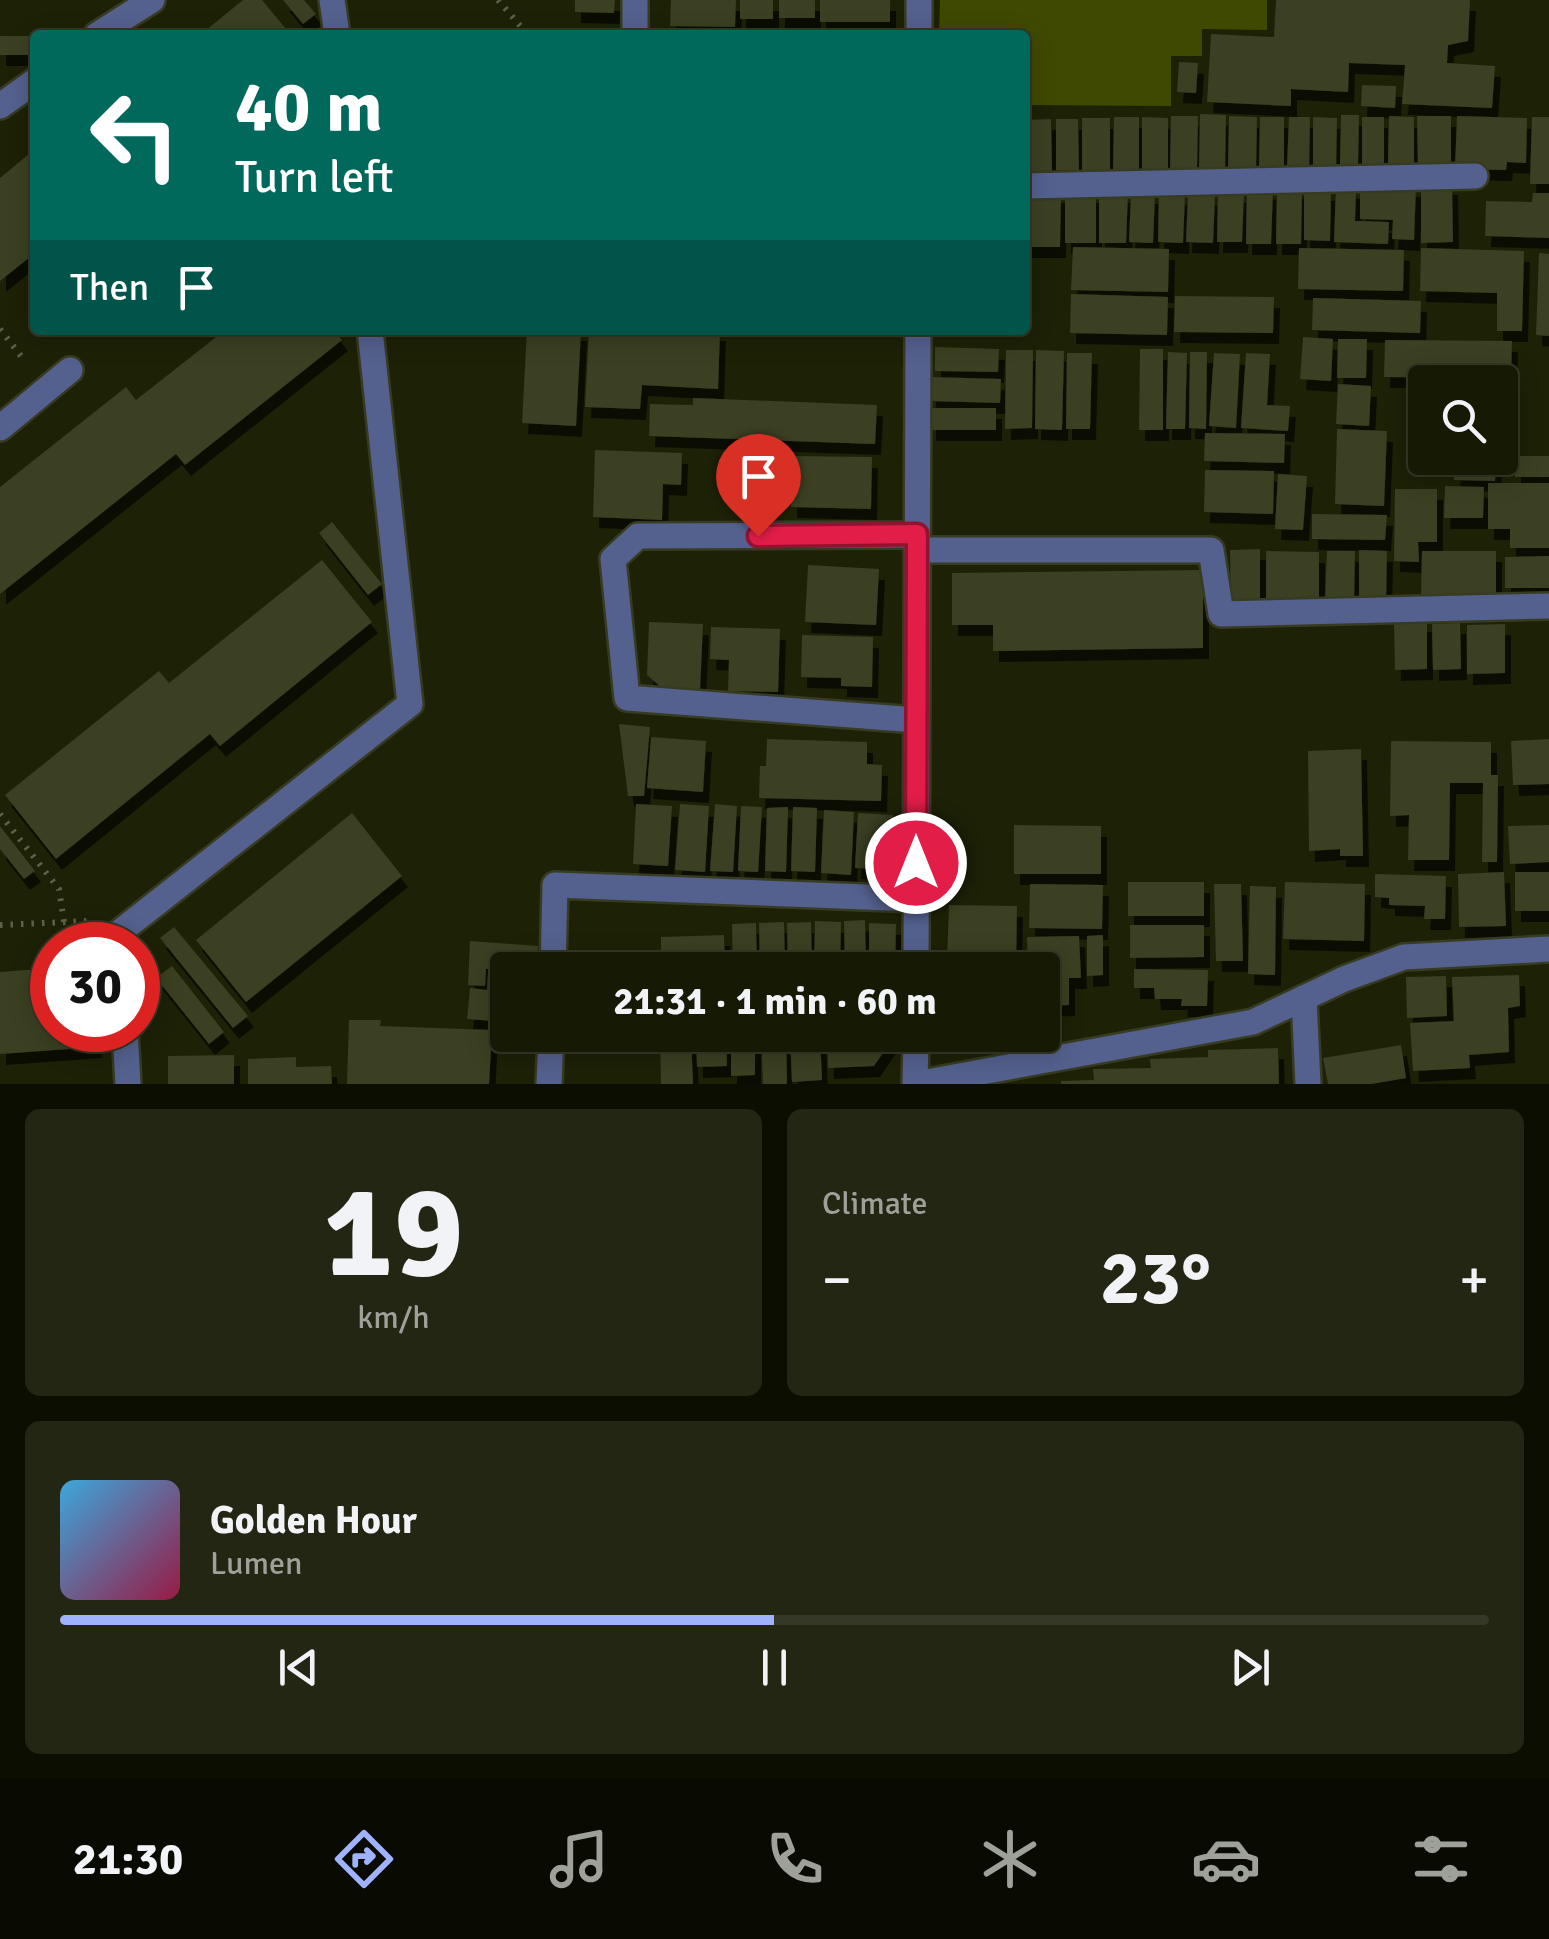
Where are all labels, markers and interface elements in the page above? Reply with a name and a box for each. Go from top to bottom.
text: 40 m [235,64,383,150]
icon: left [70,70,200,200]
text: Turn left [235,150,394,205]
icon: arrive [169,260,224,315]
text: Then [70,264,149,311]
map controls [1408,365,1518,475]
button: search [1408,365,1518,475]
pin [716,434,801,537]
icon: arrive [731,449,786,504]
position arrow [864,811,968,915]
speed limit sign: 30 [30,922,160,1052]
text: 21:31 · 1 min · 60 m [613,978,937,1025]
text: 19 [323,1153,464,1313]
text: Climate [822,1184,928,1223]
text: 23° [1100,1232,1211,1325]
text: − [822,1246,852,1314]
text: + [1459,1246,1489,1314]
text: km/h [357,1298,430,1337]
text: Golden Hour [210,1497,417,1544]
text: Lumen [210,1544,302,1583]
icon: previous [271,1640,326,1695]
icon: pause [747,1640,802,1695]
icon: next [1223,1640,1278,1695]
icon: directions [329,1824,399,1894]
icon: music [544,1824,614,1894]
icon: phone [760,1824,830,1894]
icon: climate [975,1824,1045,1894]
icon: car [1191,1824,1261,1894]
icon: filters [1406,1824,1476,1894]
text: 21:30 [73,1832,183,1887]

